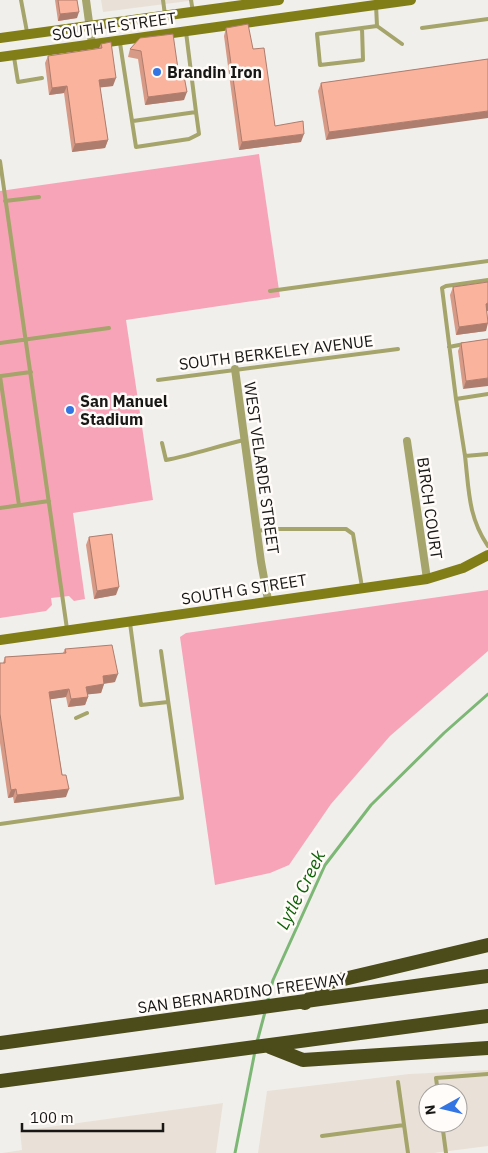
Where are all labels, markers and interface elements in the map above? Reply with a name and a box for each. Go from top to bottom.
street label: SOUTH E STREET [51,7,177,45]
place label: Brandin Iron [167,62,262,82]
marker: Brandin Iron [151,66,163,78]
street label: SOUTH BERKELEY AVENUE [178,330,374,374]
street label: WEST VELARDE STREET [240,381,284,555]
place label: San Manuel Stadium [80,391,168,429]
marker: San Manuel Stadium [64,404,76,416]
street label: BIRCH COURT [413,456,447,560]
street label: SOUTH G STREET [180,569,308,609]
water label: Lytle Creek [271,846,331,933]
street label: SAN BERNARDINO FREEWAY [136,968,348,1018]
north arrow [418,1083,468,1133]
scale bar [22,1100,164,1132]
text: N [421,1104,440,1116]
text: 100 m [30,1108,74,1127]

